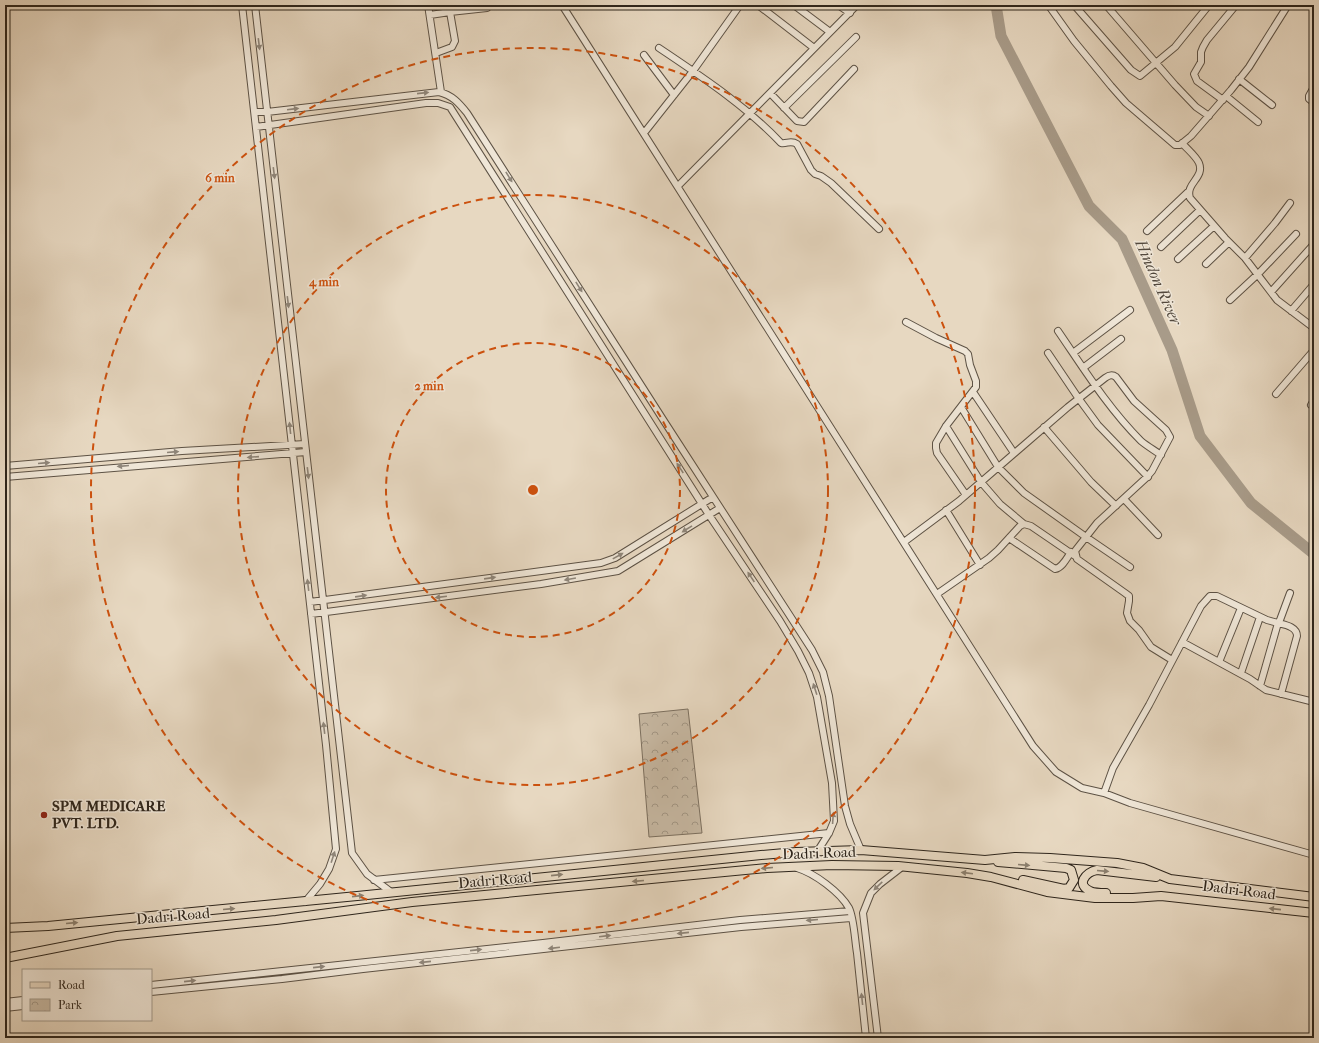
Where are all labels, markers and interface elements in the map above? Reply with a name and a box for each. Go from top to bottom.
one-way arrow [256,38,262,50]
one-way arrow [417,90,429,97]
one-way arrow [287,106,300,112]
one-way arrow [270,167,277,179]
text: 6 min [205,171,236,185]
one-way arrow [506,172,513,183]
water label: Hindon River [1131,236,1187,330]
text: 4 min [308,275,340,290]
one-way arrow [575,282,583,292]
one-way arrow [285,296,292,308]
text: 2 min [414,379,445,393]
one-way arrow [287,422,294,434]
one-way arrow [167,448,179,455]
one-way arrow [247,453,259,460]
one-way arrow [38,460,50,466]
one-way arrow [117,463,129,470]
one-way arrow [676,463,684,473]
one-way arrow [305,467,311,479]
centre of rings [526,483,540,497]
one-way arrow [682,525,692,533]
one-way arrow [612,553,624,559]
one-way arrow [747,572,755,582]
one-way arrow [484,575,496,581]
one-way arrow [563,577,576,583]
one-way arrow [305,579,311,591]
one-way arrow [355,593,368,599]
one-way arrow [435,594,447,601]
one-way arrow [812,683,818,695]
one-way arrow [321,722,328,734]
place label: SPM MEDICARE PVT. LTD. [52,797,166,832]
marker: SPM MEDICARE PVT. LTD. [39,810,49,820]
one-way arrow [830,811,837,824]
street label: Dadri Road [782,843,857,863]
one-way arrow [330,851,336,863]
one-way arrow [1018,861,1030,868]
one-way arrow [761,865,773,872]
one-way arrow [1097,867,1109,874]
street label: Dadri Road [457,868,533,892]
one-way arrow [961,870,973,876]
one-way arrow [551,872,563,879]
one-way arrow [632,877,644,884]
street label: Dadri Road [1201,877,1278,904]
one-way arrow [873,881,883,891]
one-way arrow [352,893,365,899]
street label: Dadri Road [135,904,211,928]
one-way arrow [223,905,235,912]
one-way arrow [1269,905,1281,912]
one-way arrow [806,917,818,924]
one-way arrow [66,920,78,927]
one-way arrow [677,930,689,936]
one-way arrow [599,932,611,939]
one-way arrow [548,945,560,951]
one-way arrow [470,947,482,953]
one-way arrow [419,959,431,965]
one-way arrow [313,964,325,971]
legend [22,969,152,1021]
text: Road [58,978,85,992]
one-way arrow [184,978,196,984]
one-way arrow [859,993,865,1005]
text: Park [58,998,83,1012]

